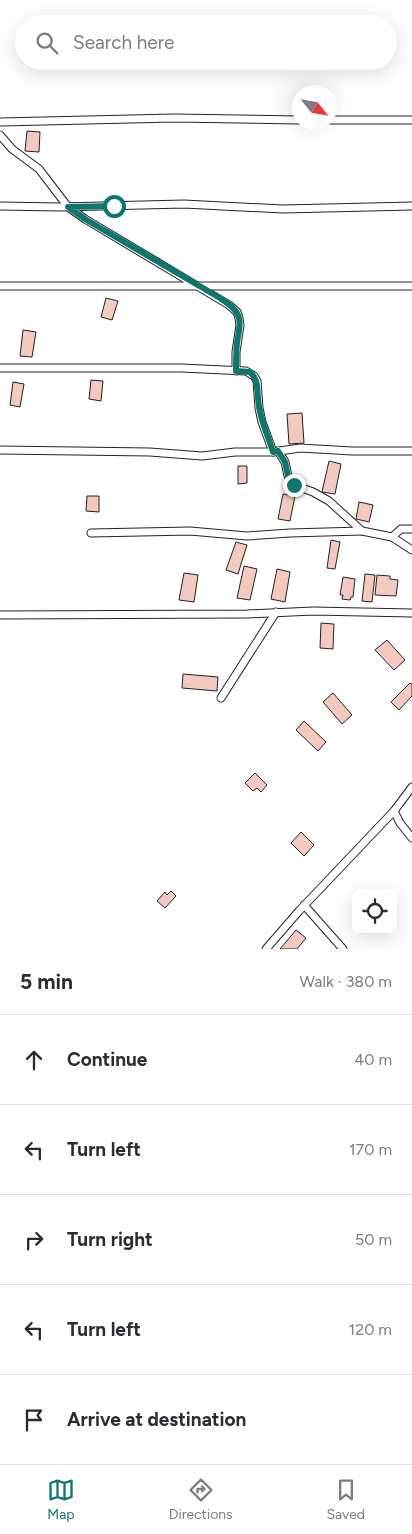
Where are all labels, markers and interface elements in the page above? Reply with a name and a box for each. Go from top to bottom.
search box [15,15,397,70]
icon: search [33,29,61,57]
text: Search here [73,31,175,54]
north arrow [292,85,337,130]
route start [103,195,126,218]
route end [283,474,306,497]
map controls [352,889,397,934]
button: locate [352,889,397,934]
text: 5 min [20,969,73,994]
text: Walk · 380 m [300,972,392,991]
icon: ahead [20,1046,48,1074]
text: Continue [67,1048,147,1071]
text: 40 m [354,1050,392,1069]
icon: left [20,1136,48,1164]
text: Turn left [67,1138,141,1161]
text: 170 m [349,1140,392,1159]
icon: right [20,1226,48,1254]
text: Turn right [67,1228,153,1251]
text: 50 m [355,1230,392,1249]
icon: left [20,1316,48,1344]
text: Turn left [67,1318,141,1341]
text: 120 m [349,1320,392,1339]
icon: arrive [20,1406,48,1434]
text: Arrive at destination [67,1408,246,1431]
tab: Map [47,1476,75,1523]
tab: Directions [169,1476,233,1523]
tab: Saved [326,1476,365,1523]

